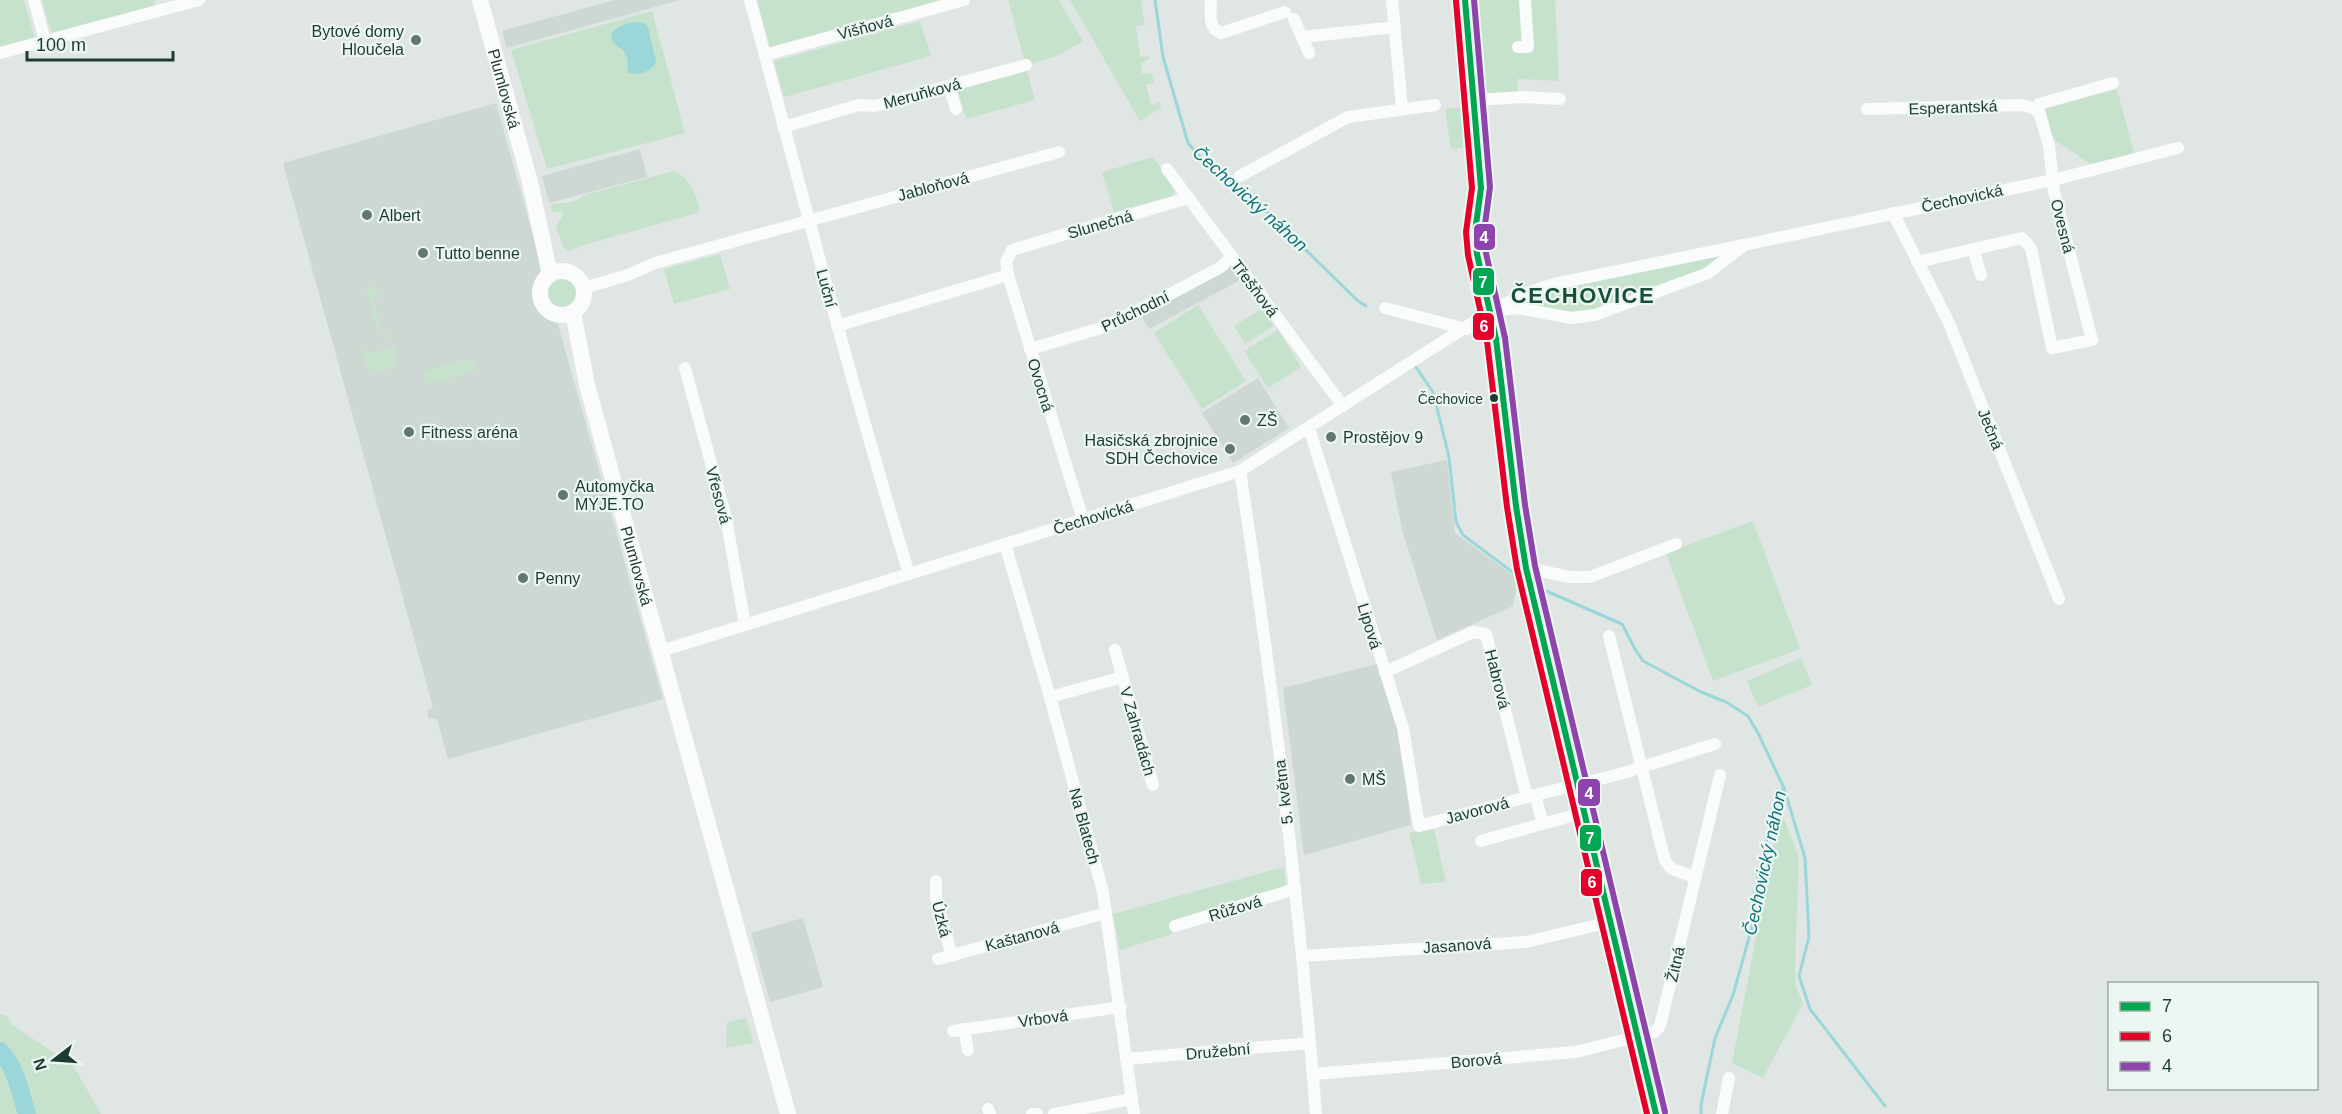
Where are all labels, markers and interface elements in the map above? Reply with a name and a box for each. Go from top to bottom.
street label: Višňová [836,12,895,43]
place label: Bytové domy Hloučela [312,23,404,58]
scale bar [27,24,172,62]
marker: Bytové domy Hloučela [409,33,423,47]
text: 100 m [36,35,86,55]
street label: Plumlovská [485,47,523,131]
street label: Meruňková [882,75,963,112]
street label: Esperantská [1908,97,1998,118]
water label: Čechovický náhon [1189,142,1312,256]
street label: Jabloňová [896,169,971,204]
street label: Čechovická [1920,181,2004,215]
street label: Ovesná [2048,197,2077,255]
place label: Albert [379,207,421,224]
street label: Slunečná [1066,207,1135,242]
marker: Albert [360,208,374,222]
line badge: 4 [1473,223,1496,251]
text: 4 [1480,229,1489,246]
place label: Tutto benne [435,245,520,262]
marker: Tutto benne [416,246,430,260]
street label: Třešňová [1228,257,1282,320]
street label: Luční [813,267,840,310]
line badge: 7 [1472,267,1495,296]
text: 7 [1479,274,1488,291]
district label: ČECHOVICE [1511,283,1655,308]
street label: Průchodní [1099,288,1172,335]
line badge: 6 [1472,312,1495,341]
text: 6 [1480,318,1489,335]
street label: Ovocná [1024,356,1057,414]
place label: Čechovice [1418,391,1483,407]
marker: Čechovice [1488,392,1500,404]
street label: Ječná [1975,406,2006,452]
place label: ZŠ [1257,411,1277,429]
marker: ZŠ [1238,413,1252,427]
place label: Fitness aréna [421,424,518,441]
marker: Fitness aréna [402,425,416,439]
place label: Prostějov 9 [1343,429,1423,446]
marker: Prostějov 9 [1324,430,1338,444]
place label: Hasičská zbrojnice SDH Čechovice [1085,432,1218,467]
marker: Hasičská zbrojnice SDH Čechovice [1223,442,1237,456]
street label: Vřesová [703,465,734,526]
place label: Automyčka MYJE.TO [575,478,654,513]
marker: Automyčka MYJE.TO [556,488,570,502]
street label: Čechovická [1051,496,1135,538]
street label: Plumlovská [617,524,655,608]
place label: Penny [535,570,580,587]
marker: Penny [516,571,530,585]
street label: Lipová [1354,601,1385,651]
street label: Habrová [1482,648,1513,711]
street label: V Zahradách [1117,685,1158,778]
street label: 5. května [1271,759,1296,825]
place label: MŠ [1362,770,1386,788]
marker: MŠ [1343,772,1357,786]
line badge: 4 [1577,778,1601,807]
text: 4 [1585,785,1594,802]
street label: Na Blatech [1066,786,1103,866]
water label: Čechovický náhon [1739,789,1790,937]
street label: Javorová [1444,794,1511,827]
line badge: 7 [1579,824,1602,852]
text: 7 [1586,830,1595,847]
line badge: 6 [1580,868,1603,897]
text: 6 [1588,874,1597,891]
street label: Růžová [1207,892,1264,925]
street label: Úzká [929,899,955,939]
street label: Kaštanová [983,918,1061,954]
street label: Jasanová [1422,935,1492,956]
street label: Žitná [1662,945,1688,983]
legend [2108,982,2318,1090]
text: 7 [2162,996,2172,1016]
street label: Vrbová [1017,1007,1069,1030]
text: 6 [2162,1026,2172,1046]
north arrow [24,1030,84,1090]
street label: Družební [1185,1040,1252,1063]
street label: Borová [1450,1050,1502,1071]
text: N [30,1056,50,1072]
text: 4 [2162,1056,2172,1076]

